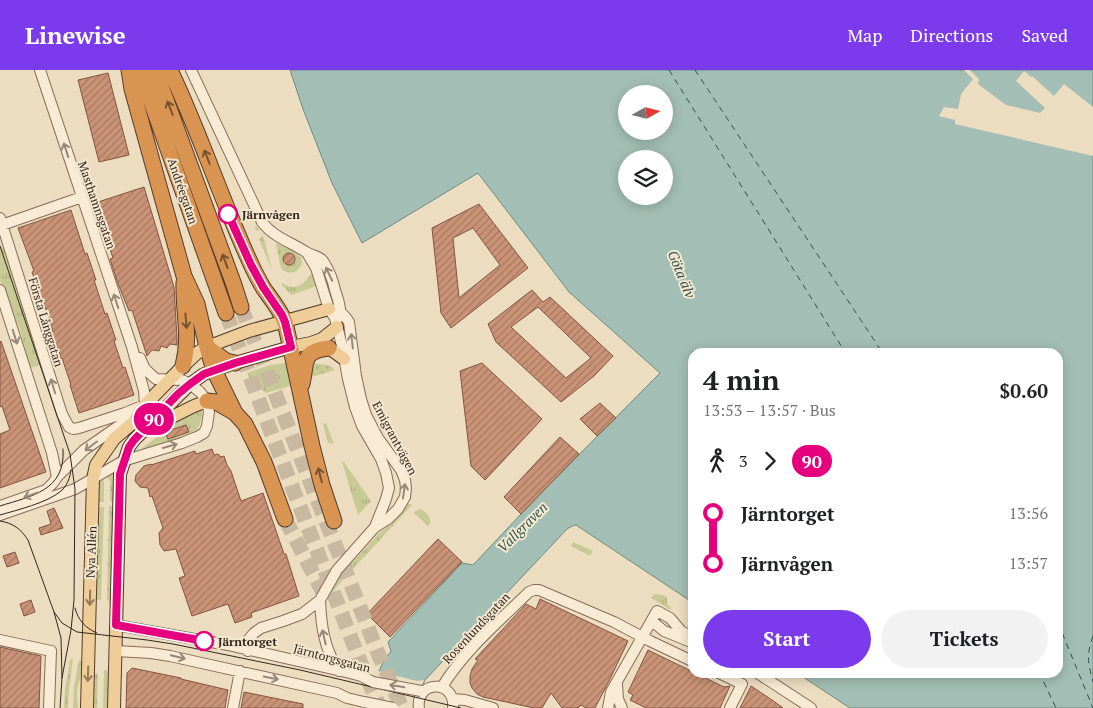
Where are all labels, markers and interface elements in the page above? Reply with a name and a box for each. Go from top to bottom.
text: Linewise [25,19,126,51]
text: Map [847,23,882,47]
text: Directions [910,23,993,47]
text: Saved [1021,23,1068,47]
north arrow [618,85,672,140]
map controls [618,85,673,205]
one-way arrow [165,101,174,116]
one-way arrow [61,143,70,159]
one-way arrow [202,150,211,165]
button: layers [618,150,673,205]
street label: Andréegatan [165,156,201,226]
street label: Masthamnsgatan [75,159,119,251]
marker: Järnvågen [218,204,238,224]
place label: Järnvågen [242,207,300,222]
water label: Göta älv [664,247,700,301]
one-way arrow [220,254,229,269]
one-way arrow [324,267,334,282]
street label: Första Långgatan [25,276,67,368]
one-way arrow [111,293,121,309]
one-way arrow [182,313,191,329]
one-way arrow [10,328,20,344]
one-way arrow [347,334,357,350]
text: 4 min [703,361,780,398]
text: $0.60 [999,378,1048,403]
one-way arrow [48,379,58,395]
street label: Emigrantvägen [369,399,421,477]
text: 13:53 – 13:57 · Bus [703,399,836,421]
line badge: 90 [132,403,176,435]
text: 90 [144,407,164,431]
one-way arrow [85,440,98,451]
one-way arrow [161,441,177,451]
icon: walk [703,447,731,475]
icon: forward [756,447,784,475]
text: 90 [802,449,822,473]
text: 3 [739,450,748,472]
one-way arrow [314,467,324,483]
one-way arrow [400,483,410,499]
one-way arrow [24,491,39,500]
water label: Vallgraven [493,498,551,556]
text: Järntorget [741,501,835,526]
text: 13:56 [1009,502,1048,524]
street label: Nya Allén [83,526,99,578]
text: Järnvågen [741,551,833,576]
text: 13:57 [1009,552,1048,574]
street label: Rosenlundsgatan [439,589,513,667]
one-way arrow [85,590,95,606]
button: Start [703,610,871,668]
button: Tickets [881,610,1048,668]
one-way arrow [319,629,328,645]
marker: Järntorget [194,631,214,651]
place label: Järntorget [218,634,277,649]
street label: Järntorgsgatan [292,641,372,675]
one-way arrow [169,653,185,663]
one-way arrow [83,665,93,681]
one-way arrow [262,674,278,683]
one-way arrow [389,681,405,691]

